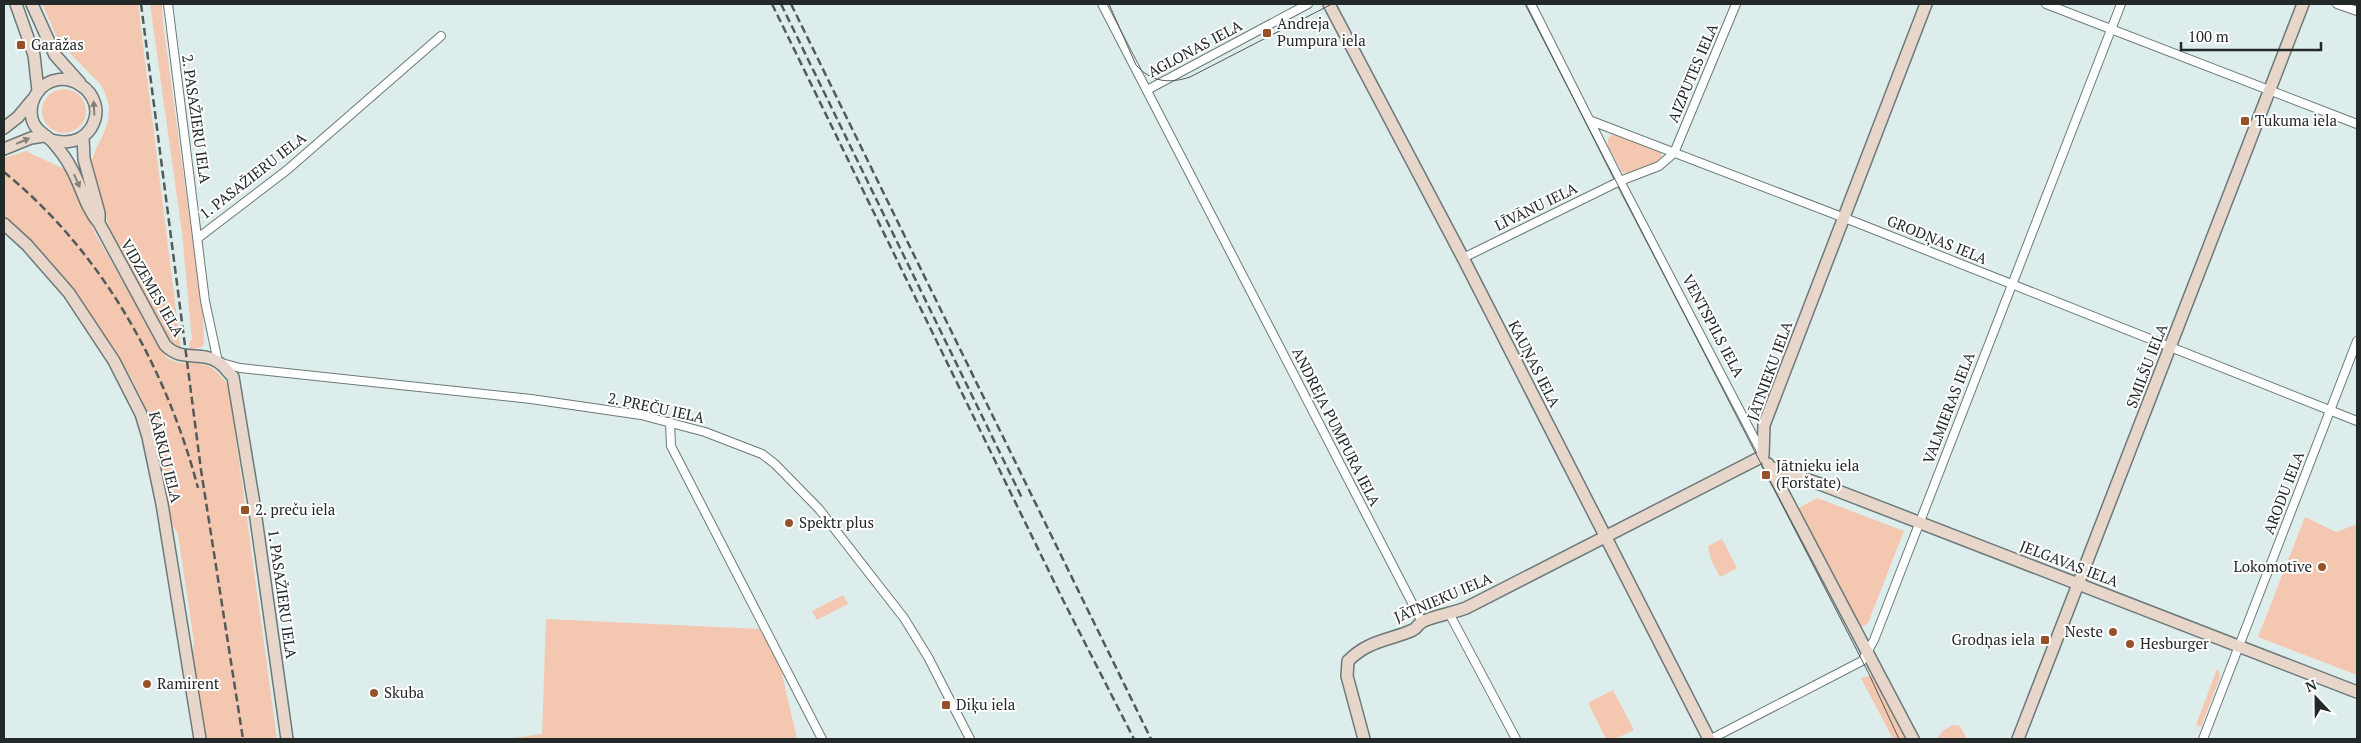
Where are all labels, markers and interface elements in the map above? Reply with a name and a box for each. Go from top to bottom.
place label: Andreja Pumpura iela [1277,13,1366,50]
street label: AGLONAS IELA [1144,14,1246,81]
street label: AIZPUTES IELA [1662,19,1722,125]
scale bar [2181,20,2321,52]
text: 100 m [2188,26,2229,46]
marker: Andreja Pumpura iela [1261,27,1273,39]
place label: Garāžas [31,34,84,54]
marker: Garāžas [15,39,27,51]
street label: 2. PASAŽIERU IELA [178,53,216,185]
one-way arrow [90,100,98,116]
place label: Tukuma iela [2255,110,2338,130]
marker: Tukuma iela [2239,115,2251,127]
street label: 1. PASAŽIERU IELA [195,127,310,223]
one-way arrow [16,137,30,145]
one-way arrow [73,174,81,188]
street label: LĪVĀNU IELA [1491,177,1581,235]
street label: GRODŅAS IELA [1884,210,1991,270]
street label: VIDZEMES IELA [117,235,189,341]
street label: VENTSPILS IELA [1678,271,1750,381]
street label: KAUŅAS IELA [1504,317,1566,412]
street label: JĀTNIEKU IELA [1742,318,1797,423]
street label: SMILŠU IELA [2121,320,2172,411]
street label: ANDREJA PUMPURA IELA [1288,344,1386,510]
street label: VALMIERAS IELA [1918,348,1979,466]
street label: 2. PREČU IELA [606,387,707,427]
street label: KĀRKLU IELA [145,409,187,505]
street label: ARODU IELA [2258,448,2308,537]
place label: Jātnieku iela (Forštate) [1776,455,1860,492]
marker: Jātnieku iela (Forštate) [1760,469,1772,481]
place label: 2. preču iela [255,499,336,519]
marker: 2. preču iela [239,504,251,516]
place label: Spektr plus [799,512,874,532]
marker: Spektr plus [783,517,795,529]
street label: 1. PASAŽIERU IELA [264,528,302,660]
street label: JELGAVAS IELA [2017,535,2122,591]
place label: Lokomotīve [2234,556,2312,576]
marker: Lokomotīve [2316,561,2328,573]
street label: JĀTNIEKU IELA [1391,567,1495,627]
place label: Neste [2065,621,2103,641]
marker: Neste [2107,626,2119,638]
place label: Grodņas iela [1952,629,2035,649]
place label: Hesburger [2140,633,2209,653]
marker: Grodņas iela [2039,634,2051,646]
marker: Hesburger [2124,638,2136,650]
place label: Ramirent [157,673,220,693]
north arrow [2291,673,2341,723]
text: N [2302,675,2320,696]
marker: Ramirent [141,678,153,690]
place label: Skuba [384,682,425,702]
marker: Skuba [368,687,380,699]
place label: Diķu iela [956,694,1016,714]
marker: Diķu iela [940,699,952,711]

